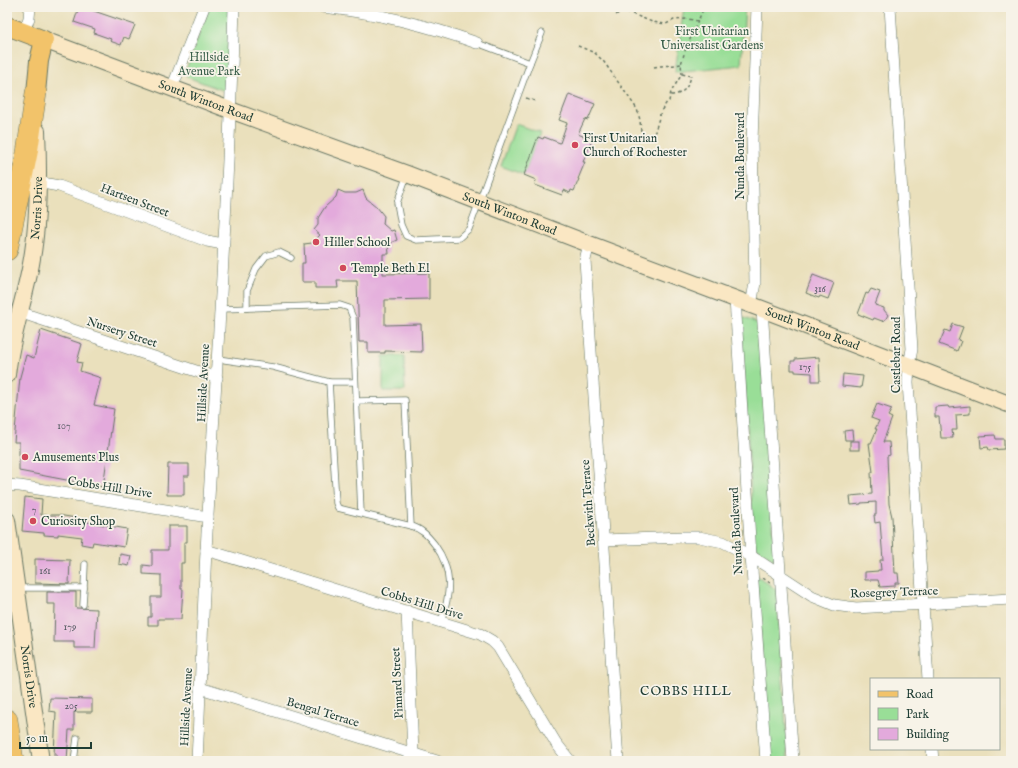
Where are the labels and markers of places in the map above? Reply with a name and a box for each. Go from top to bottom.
place label: First Unitarian Church of Rochester [583,131,687,160]
marker: First Unitarian Church of Rochester [570,140,580,150]
place label: Hiller School [324,235,391,250]
marker: Hiller School [311,237,321,247]
place label: Temple Beth El [351,261,430,277]
marker: Temple Beth El [338,263,348,273]
place label: Amusements Plus [32,450,119,465]
marker: Amusements Plus [20,452,30,462]
place label: Curiosity Shop [41,514,116,530]
marker: Curiosity Shop [28,516,38,526]

